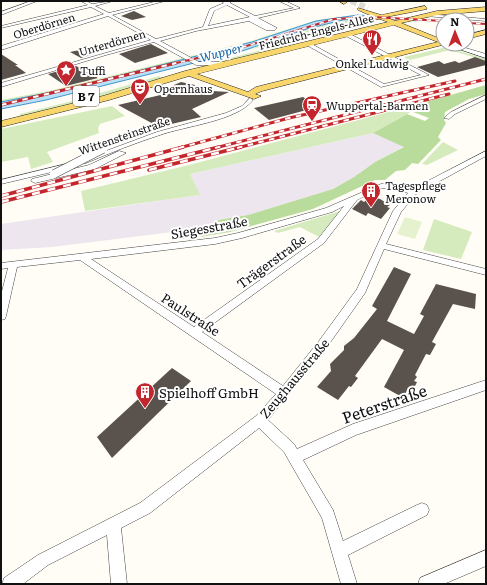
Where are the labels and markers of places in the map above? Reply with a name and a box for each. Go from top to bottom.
restaurant icon: Onkel Ludwig [361,28,383,56]
place label: Onkel Ludwig [335,55,409,71]
place icon: Tuffi [55,59,77,87]
place label: Tuffi [80,62,106,78]
theatre icon: Opernhaus [129,77,151,105]
place label: Opernhaus [154,80,212,96]
station icon: Wuppertal-Barmen [301,94,323,122]
place label: Wuppertal-Barmen [326,97,428,113]
place label: Tagespflege Meronow [385,177,446,206]
building icon: Tagespflege Meronow [360,180,382,208]
building icon: Spielhoff GmbH [134,381,156,409]
place label: Spielhoff GmbH [159,383,259,402]

